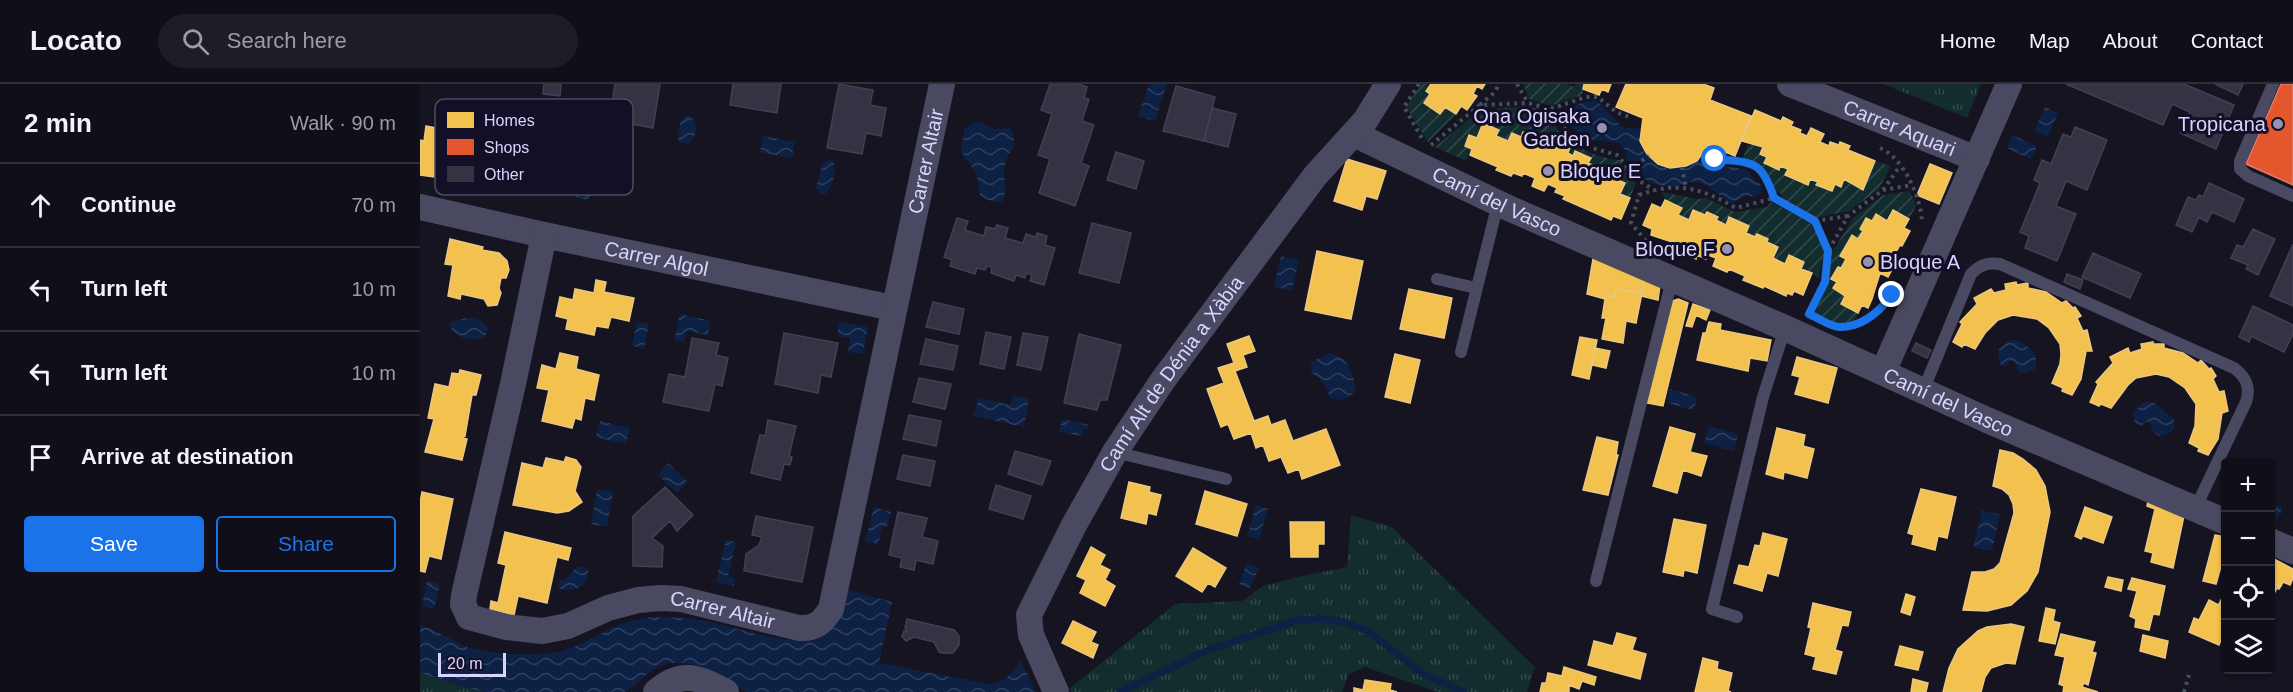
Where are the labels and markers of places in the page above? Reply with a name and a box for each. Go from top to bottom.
place label: Ona Ogisaka Garden [1473,105,1591,150]
place label: Tropicana [2178,113,2267,135]
marker: Tropicana [2271,117,2285,131]
marker: Ona Ogisaka Garden [1595,121,1609,135]
place label: Bloque E [1560,160,1641,182]
marker: Bloque E [1541,164,1555,178]
place label: Bloque F [1635,238,1715,260]
marker: Bloque F [1720,242,1734,256]
place label: Bloque A [1880,251,1961,273]
marker: Bloque A [1861,255,1875,269]

